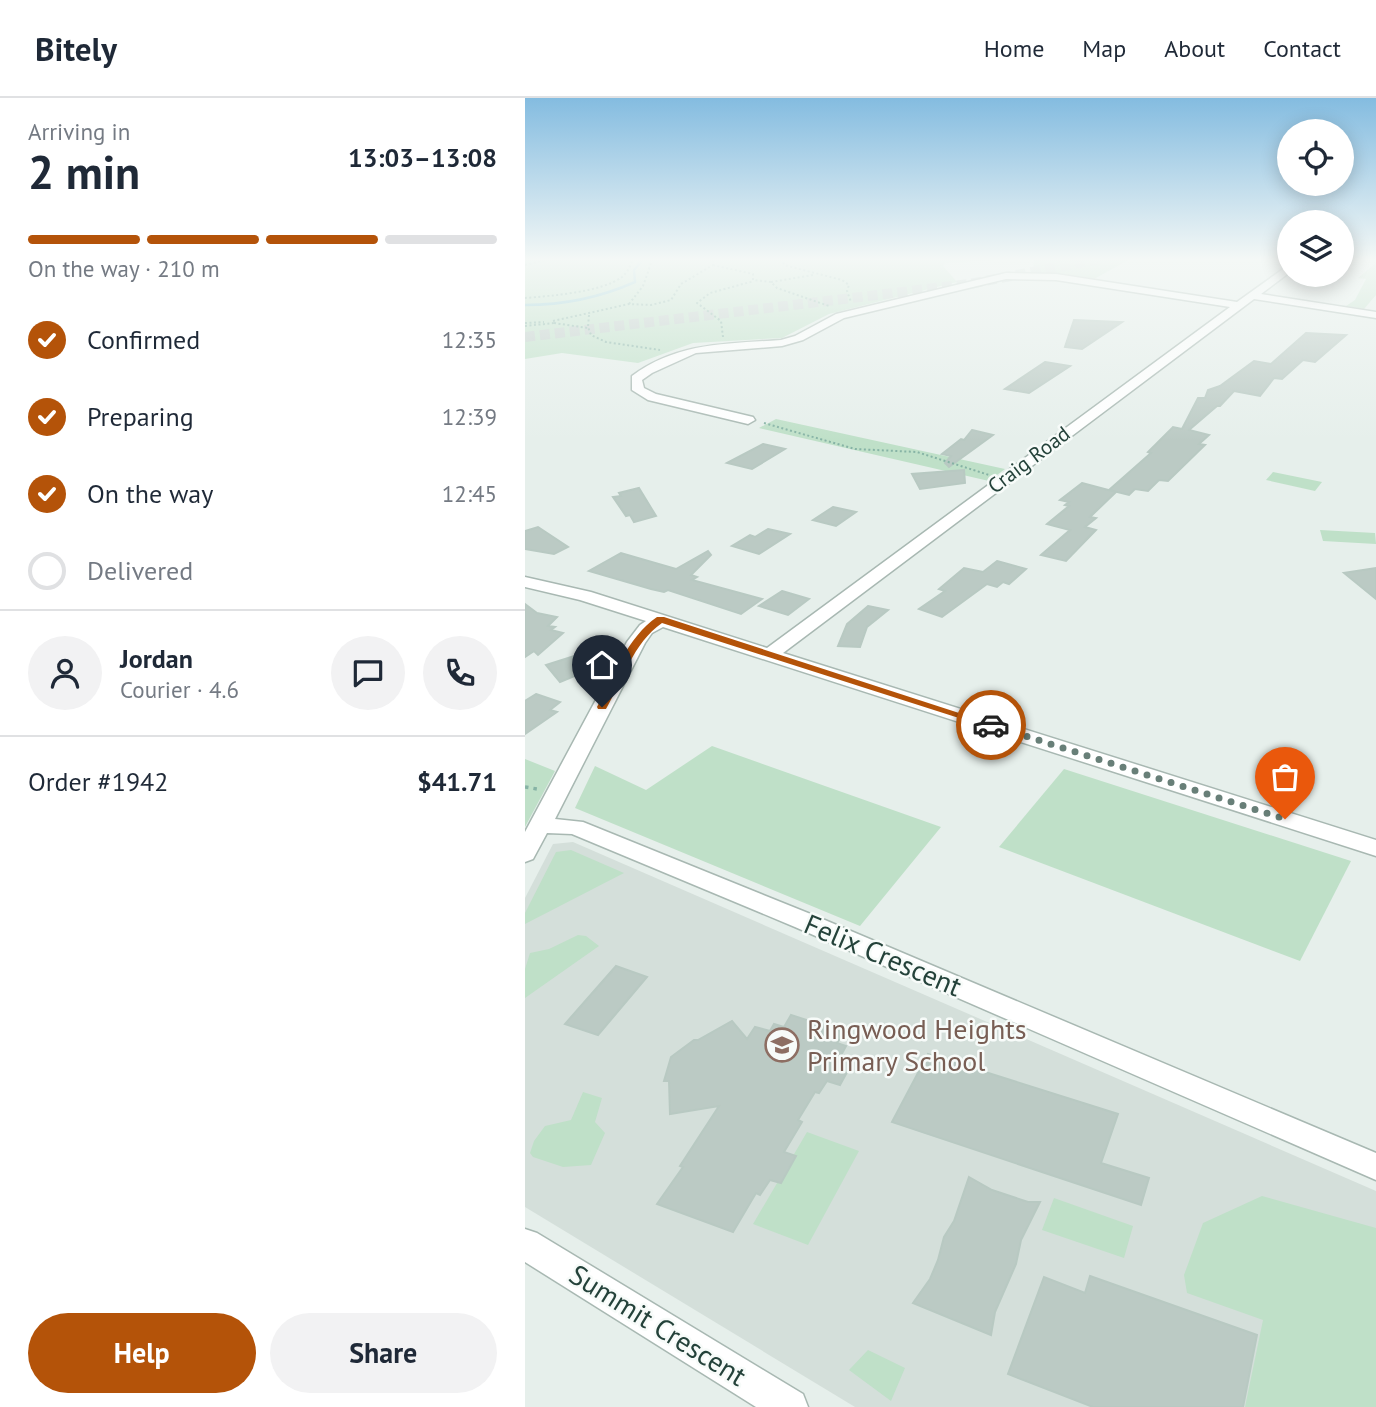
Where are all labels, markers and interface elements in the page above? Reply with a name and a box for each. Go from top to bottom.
text: Bitely [35,27,117,70]
text: Home [984,33,1044,64]
text: Map [1082,33,1126,64]
text: About [1164,33,1225,64]
text: Contact [1263,33,1341,64]
text: Arriving in [28,117,130,146]
map controls [1277,119,1354,287]
button: locate [1277,119,1354,196]
text: 13:03–13:08 [348,141,497,174]
text: 2 min [28,142,140,202]
button: layers [1277,210,1354,287]
text: On the way · 210 m [28,254,220,283]
icon: check [28,321,66,359]
text: Confirmed [87,323,200,356]
text: 12:35 [442,325,497,354]
icon: check [28,398,66,436]
text: Preparing [87,400,194,433]
text: 12:39 [442,402,497,431]
street label: Craig Road [982,420,1075,499]
icon: check [28,475,66,513]
text: On the way [87,477,213,510]
text: 12:45 [442,479,497,508]
text: Delivered [87,554,193,587]
pin [572,635,632,707]
button: person [28,636,102,710]
button: chat [331,636,405,710]
button: phone [423,636,497,710]
text: Jordan [120,642,193,675]
icon: home [583,646,621,684]
text: Courier · 4.6 [120,675,239,704]
courier [956,690,1026,760]
icon: car [972,706,1010,744]
pin [1255,747,1315,819]
icon: bag [1266,758,1304,796]
text: Order #1942 [28,765,168,798]
text: $41.71 [417,765,497,798]
street label: Felix Crescent [799,905,968,1004]
place label: Ringwood Heights Primary School [807,1010,1027,1079]
school or university icon: Ringwood Heights Primary School [763,1026,801,1064]
street label: Summit Crescent [563,1255,754,1394]
button: Help [28,1313,256,1393]
button: Share [270,1313,497,1393]

